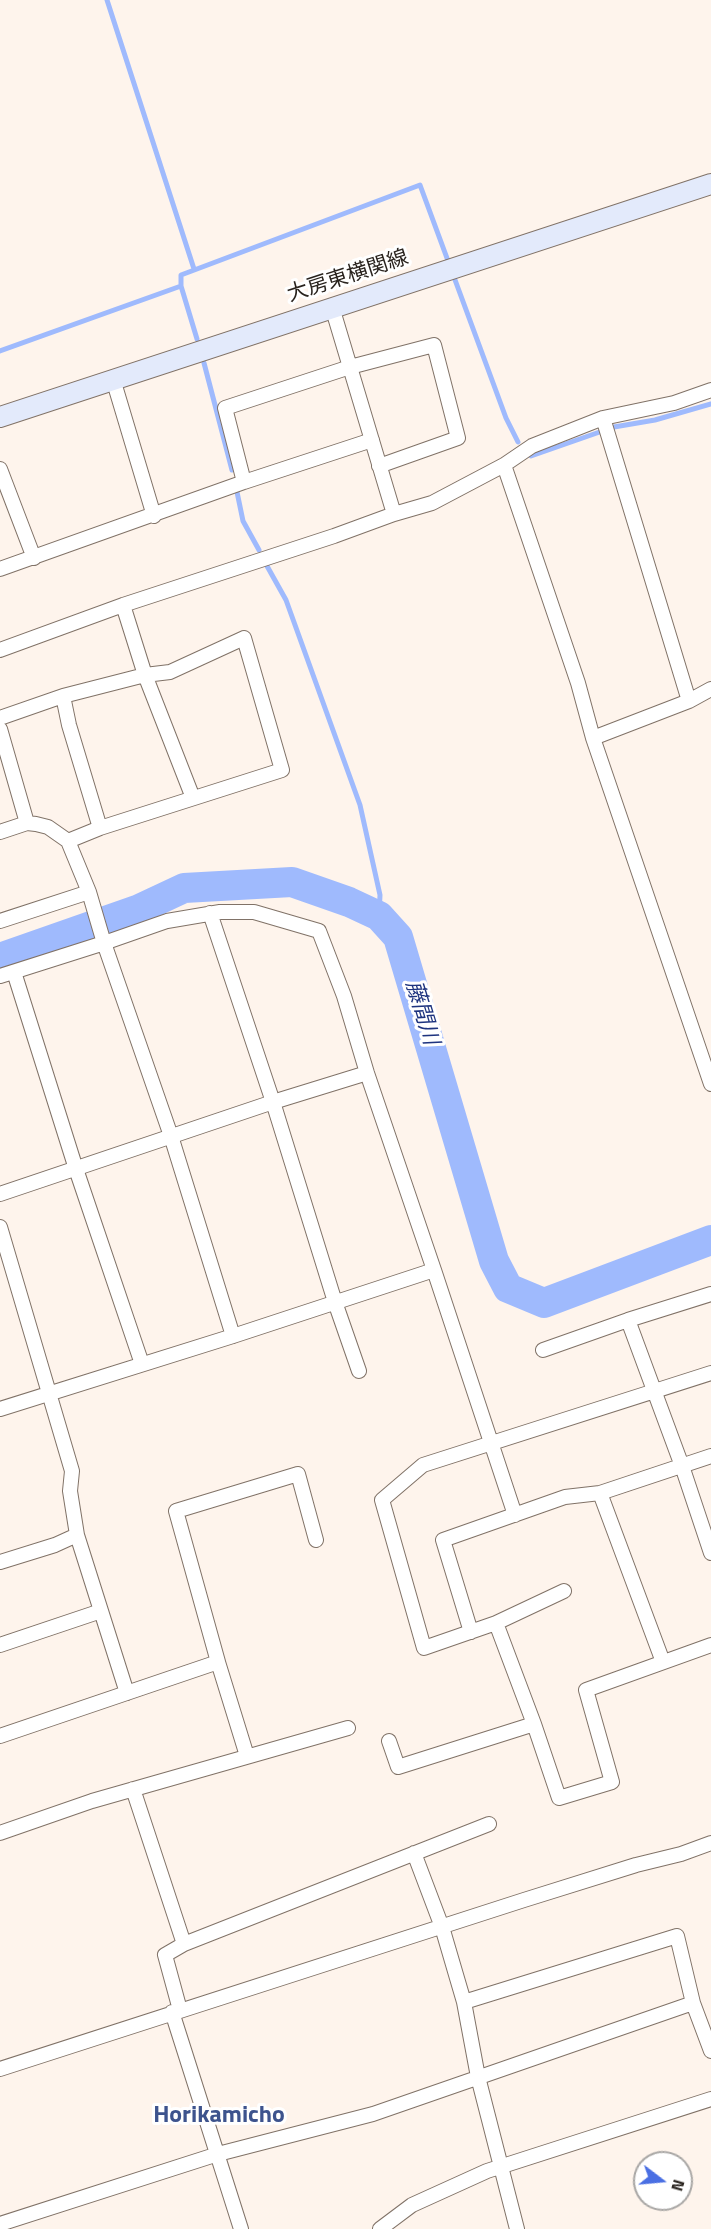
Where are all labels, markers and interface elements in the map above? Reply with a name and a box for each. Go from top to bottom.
street label: 大房東横関線 [284,246,412,308]
water label: 藤間川 [399,978,443,1048]
district label: Horikamicho [153,2102,285,2130]
north arrow [633,2151,693,2211]
text: N [665,2177,691,2194]

